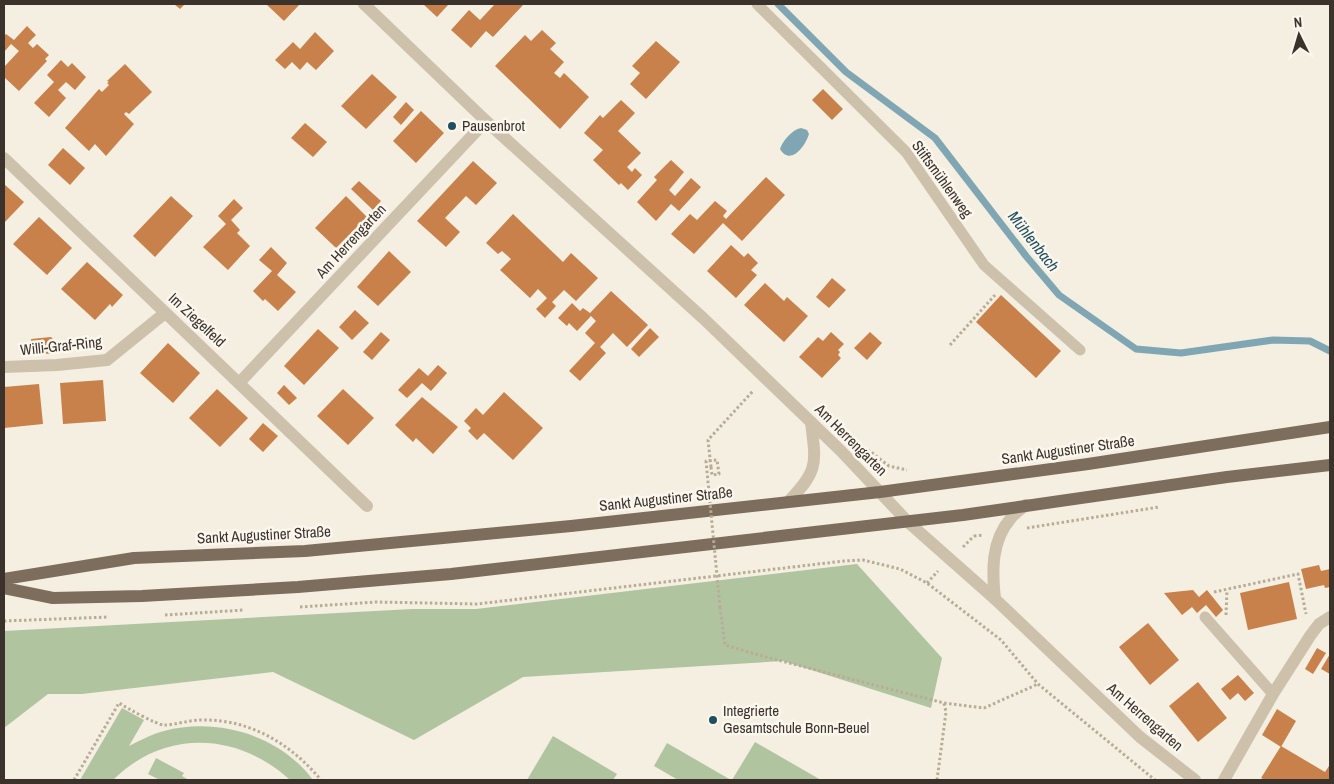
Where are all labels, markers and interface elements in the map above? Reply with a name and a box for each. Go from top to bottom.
north arrow [1274,10,1324,60]
text: N [1293,13,1303,31]
place label: Pausenbrot [462,115,525,136]
marker: Pausenbrot [446,120,458,132]
street label: Stiftsmühlenweg [907,136,978,222]
street label: Am Herrengarten [310,199,390,283]
water label: Mühlenbach [1003,206,1065,276]
street label: Im Ziegelfeld [164,288,231,352]
street label: Willi-Graf-Ring [19,331,103,360]
street label: Am Herrengarten [810,398,892,480]
street label: Sankt Augustiner Straße [1000,430,1136,469]
street label: Sankt Augustiner Straße [598,481,734,516]
street label: Sankt Augustiner Straße [197,520,332,548]
street label: Am Herrengarten [1102,677,1188,755]
place label: Integrierte Gesamtschule Bonn-Beuel [723,700,869,738]
marker: Integrierte Gesamtschule Bonn-Beuel [707,714,719,726]

